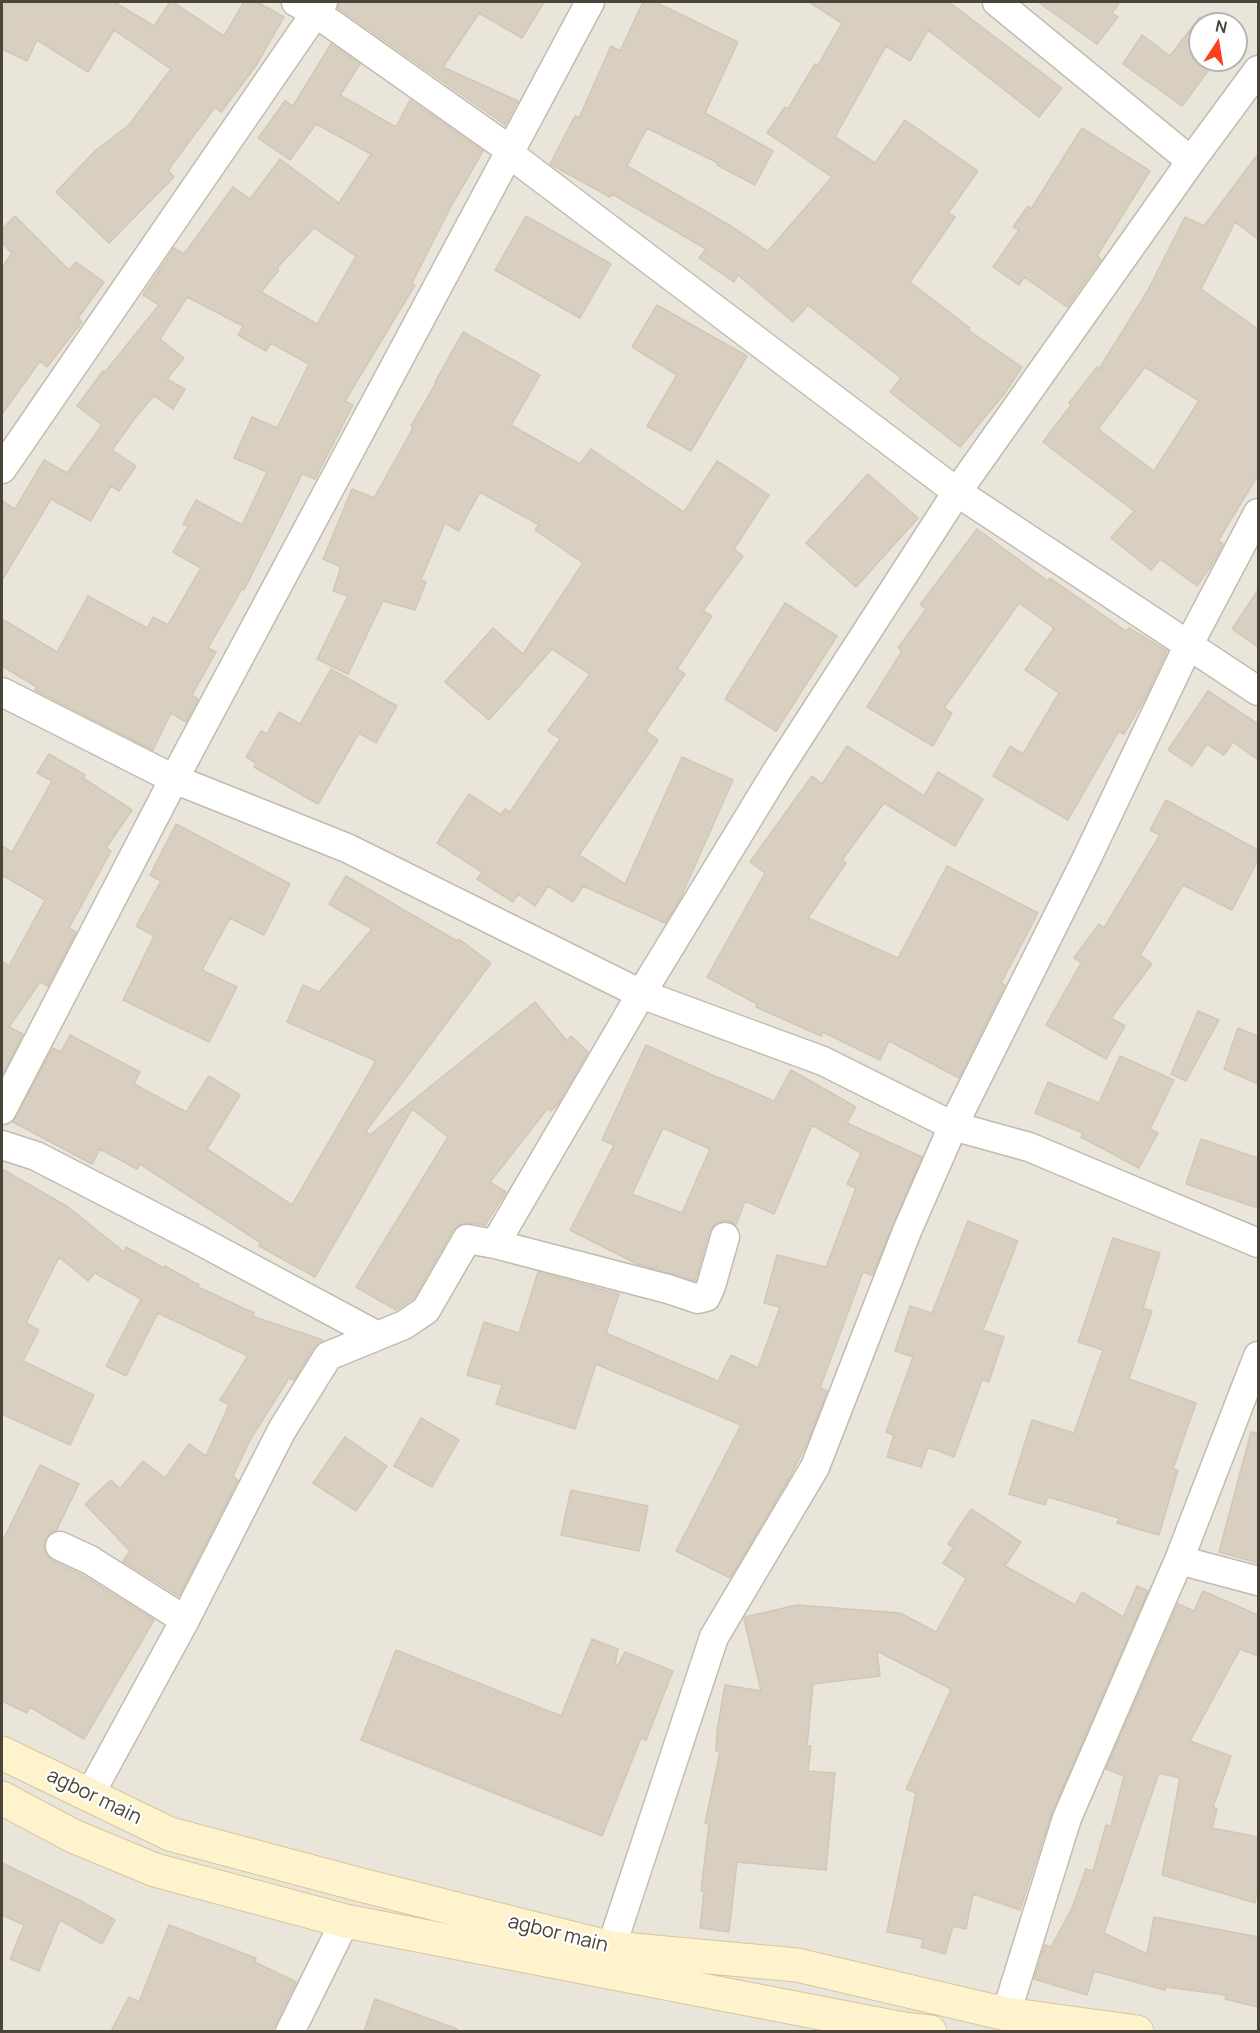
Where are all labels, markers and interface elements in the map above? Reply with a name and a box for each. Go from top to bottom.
north arrow [1188,12,1248,72]
text: N [1213,14,1229,38]
street label: agbor main [43,1764,145,1830]
street label: agbor main [505,1910,611,1958]

